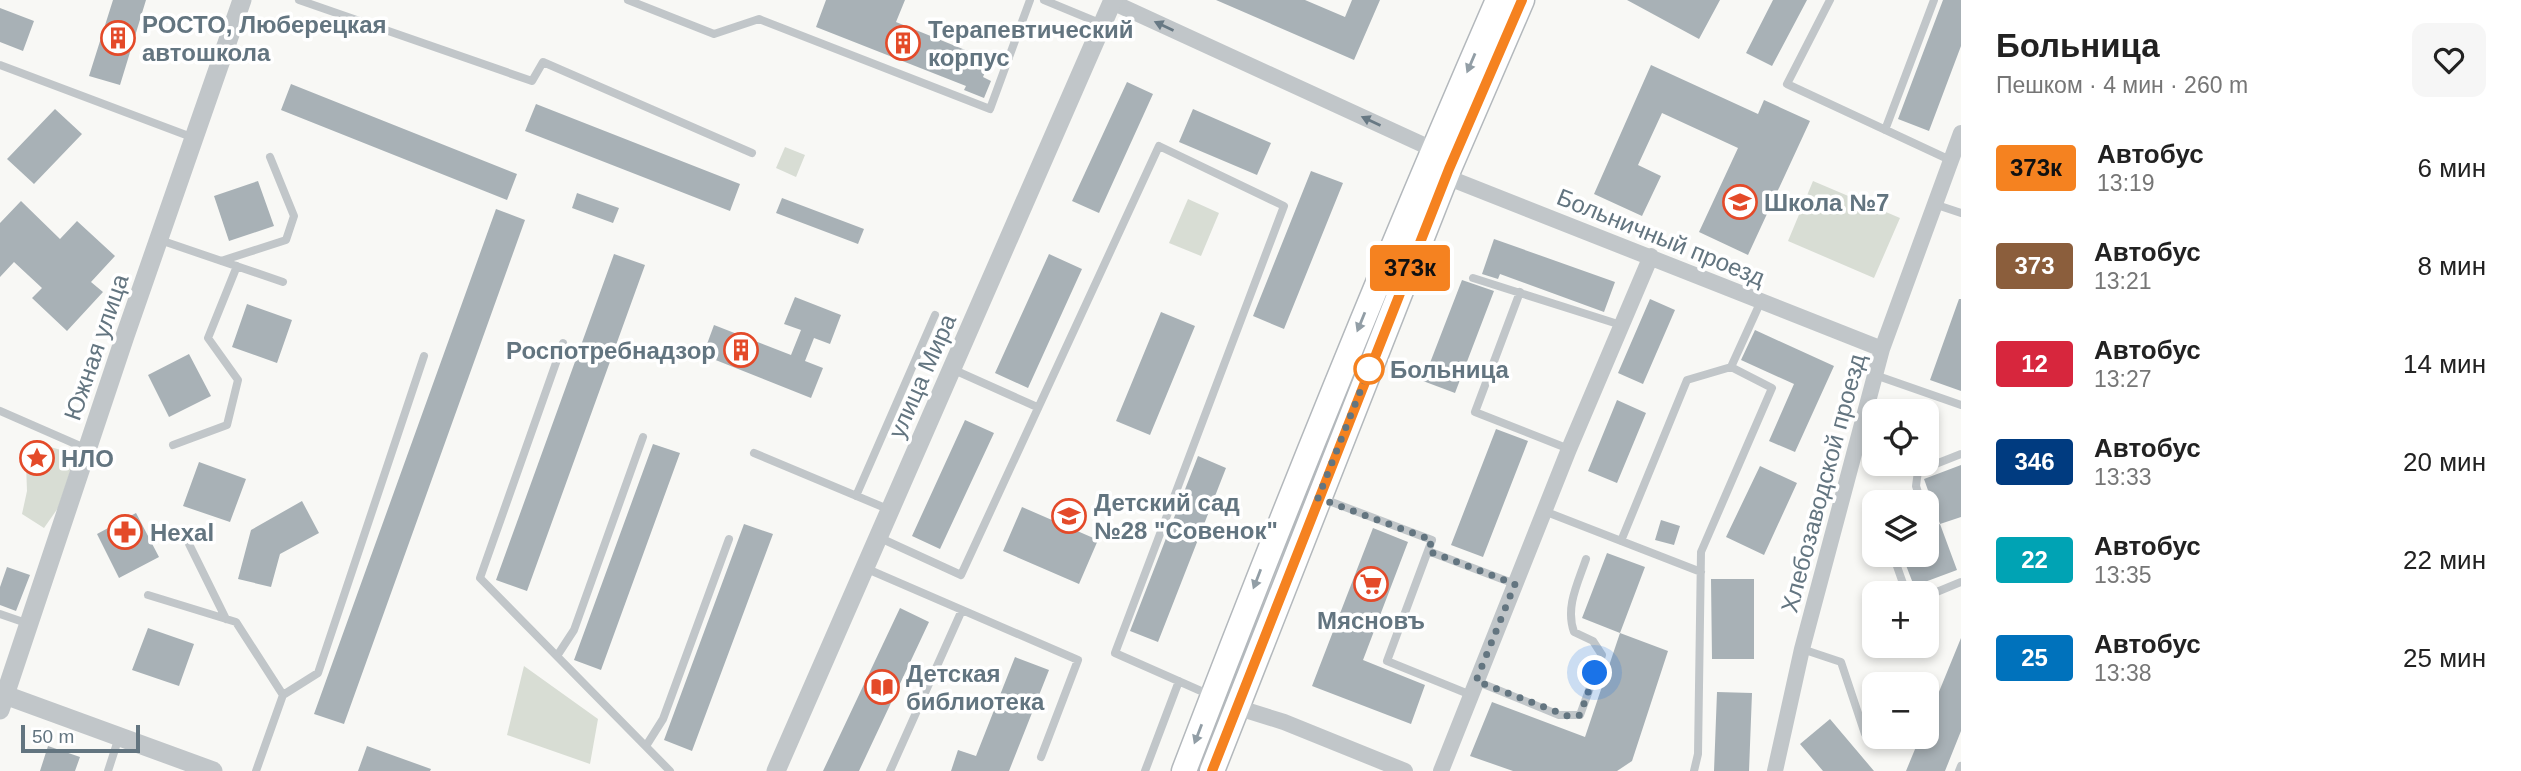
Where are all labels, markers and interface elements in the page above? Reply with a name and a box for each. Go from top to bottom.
place label: РОСТО, Люберецкая автошкола [142,11,386,66]
place label: Терапевтический корпус [928,16,1133,71]
building icon: РОСТО, Люберецкая автошкола [99,19,137,57]
one-way arrow [1154,21,1174,32]
button: heart [2412,23,2486,97]
building icon: Терапевтический корпус [884,24,922,62]
text: Больница [1996,27,2160,64]
one-way arrow [1465,52,1476,73]
text: Пешком · 4 мин · 260 m [1996,72,2248,98]
one-way arrow [1361,115,1381,127]
text: Автобус [2097,139,2204,169]
text: 6 мин [2418,153,2486,183]
text: 373к [2010,154,2062,181]
text: 13:19 [2097,170,2155,196]
street label: Больничный проезд [1553,183,1769,291]
school or university icon: Школа №7 [1721,183,1759,221]
place label: Школа №7 [1764,189,1889,216]
text: Автобус [2094,237,2201,267]
line badge: 373к [1361,245,1459,291]
text: 8 мин [2418,251,2486,281]
text: 373 [2014,252,2055,279]
text: 373к [1384,254,1436,281]
text: 13:21 [2094,268,2152,294]
street label: Южная улица [58,270,134,424]
street label: улица Мира [883,309,962,442]
one-way arrow [1355,312,1366,333]
building icon: Роспотребнадзор [722,331,760,369]
text: Автобус [2094,335,2201,365]
place label: Роспотребнадзор [506,337,716,364]
text: 14 мин [2403,349,2486,379]
text: 12 [2021,350,2048,377]
street label: Хлебозаводской проезд [1775,351,1871,615]
marker: Больница [1354,354,1384,384]
place label: Больница [1390,356,1510,383]
text: 13:27 [2094,366,2152,392]
map controls [1862,399,1939,749]
button: locate [1862,399,1939,476]
text: Автобус [2094,433,2201,463]
place icon: НЛО [18,439,56,477]
place label: НЛО [61,445,114,472]
text: 20 мин [2403,447,2486,477]
text: 346 [2014,448,2055,475]
text: 13:33 [2094,464,2152,490]
place label: Детский сад №28 "Совенок" [1094,489,1278,544]
button: layers [1862,490,1939,567]
school or university icon: Детский сад №28 "Совенок" [1050,497,1088,535]
pharmacy icon: Hexal [106,513,144,551]
place label: Hexal [150,519,214,546]
text: Автобус [2094,531,2201,561]
text: 22 мин [2403,545,2486,575]
text: 22 [2021,546,2048,573]
text: 13:35 [2094,562,2152,588]
supermarket icon: Мясновъ [1352,565,1390,603]
one-way arrow [1252,568,1263,589]
button: + [1862,581,1939,658]
place label: Мясновъ [1317,607,1425,634]
text: Автобус [2094,629,2201,659]
text: 25 мин [2403,643,2486,673]
text: 25 [2021,644,2048,671]
your location [1577,655,1612,690]
place label: Детская библиотека [906,660,1045,715]
text: 13:38 [2094,660,2152,686]
library icon: Детская библиотека [863,668,901,706]
button: − [1862,672,1939,749]
scale bar [21,722,140,754]
one-way arrow [1193,723,1204,744]
text: 50 m [32,726,74,747]

